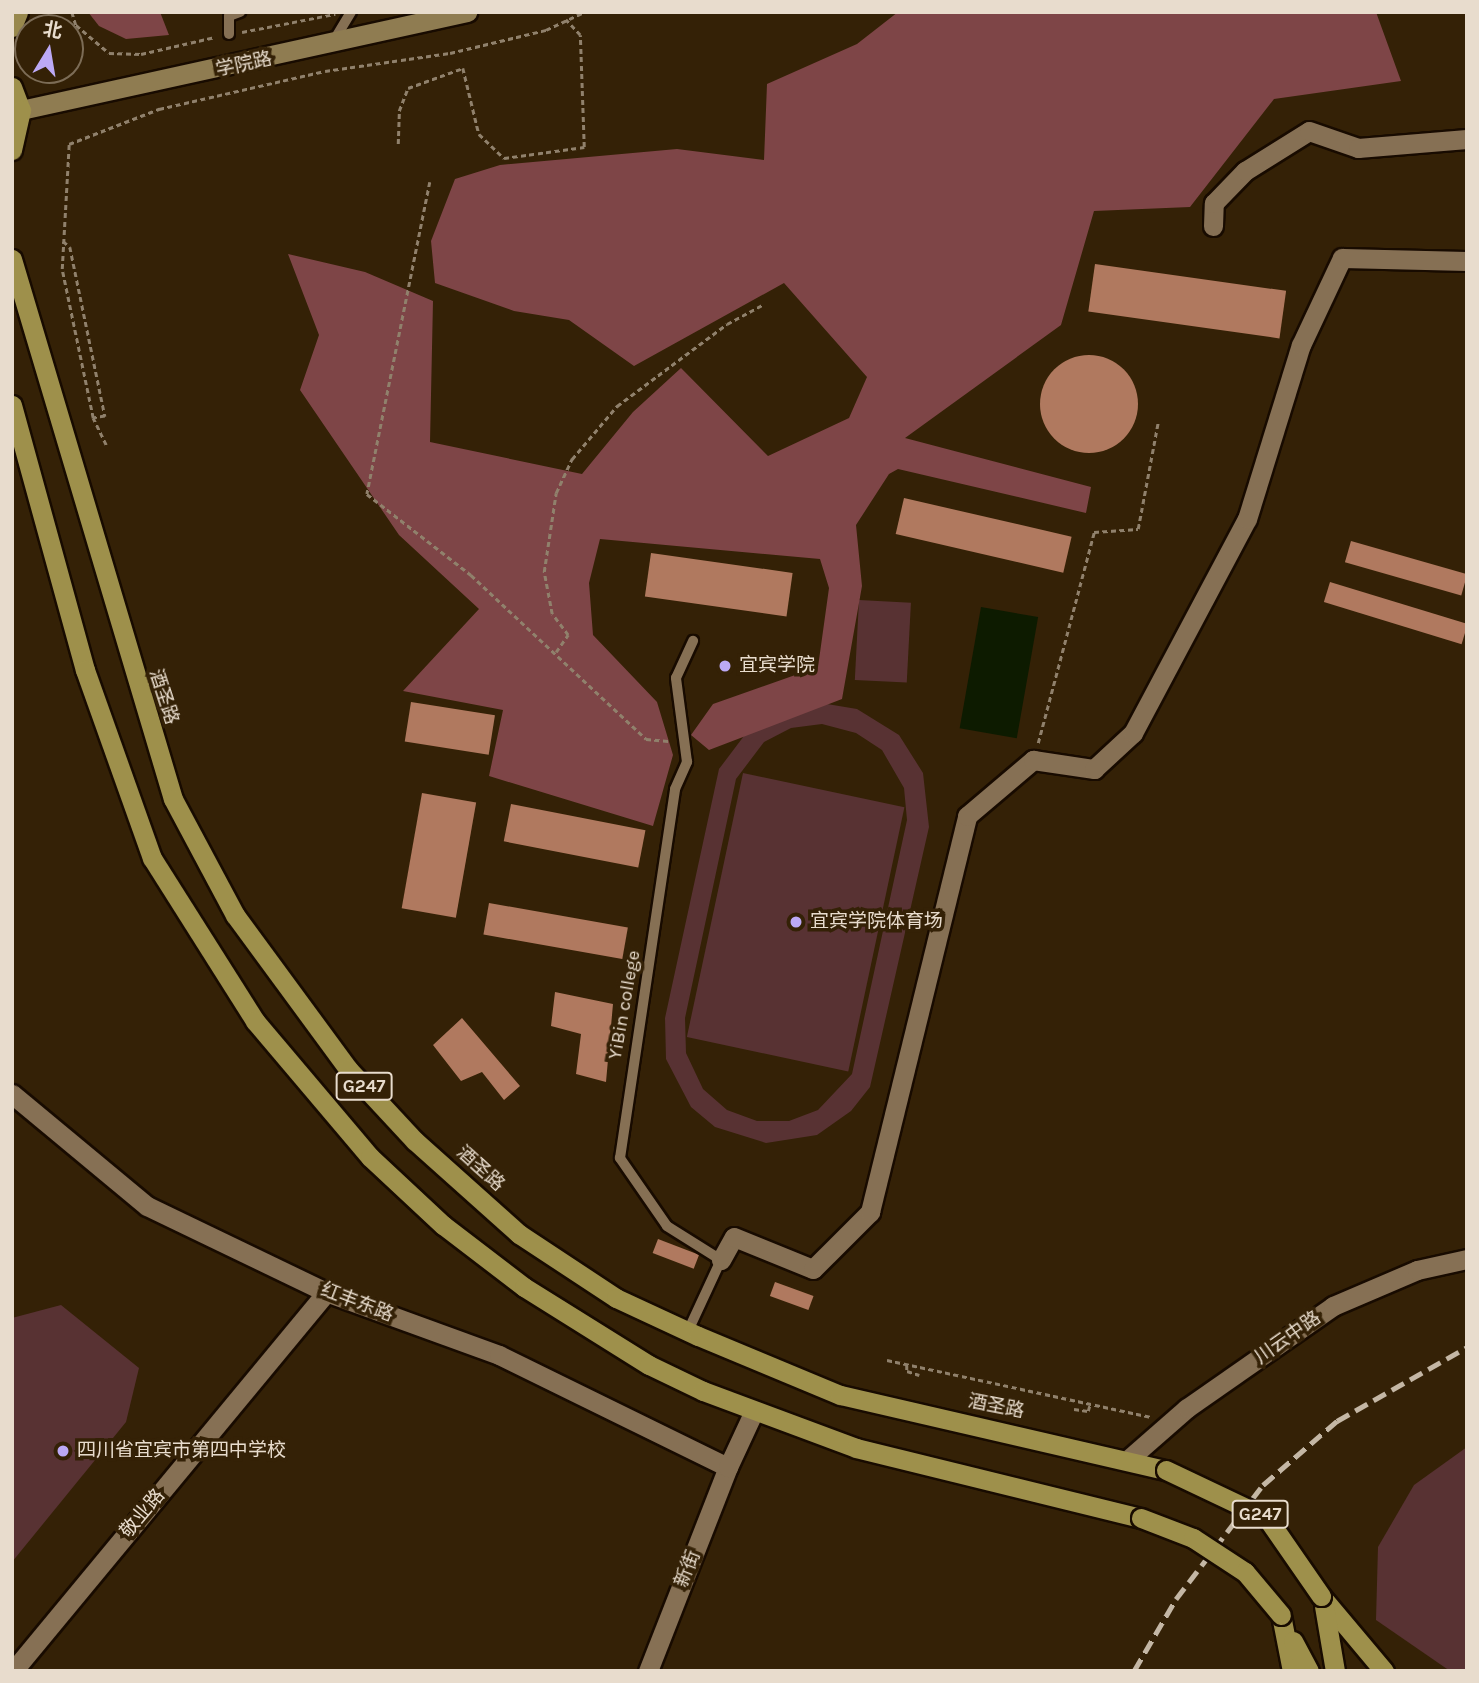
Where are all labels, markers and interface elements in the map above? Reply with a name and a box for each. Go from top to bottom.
north arrow [14,14,84,84]
text: 北 [41,18,64,43]
street label: 学院路 [214,48,274,82]
place label: 宜宾学院 [739,655,815,677]
marker: 宜宾学院 [717,658,733,674]
street label: 酒圣路 [143,666,183,728]
place label: 宜宾学院体育场 [810,911,943,933]
marker: 宜宾学院体育场 [788,914,804,930]
street label: YiBin college [604,949,646,1061]
road number: G247 [334,1072,394,1100]
street label: 酒圣路 [451,1141,509,1197]
street label: 红丰东路 [317,1279,397,1327]
street label: 川云中路 [1250,1307,1326,1369]
street label: 酒圣路 [966,1390,1026,1424]
place label: 四川省宜宾市第四中学校 [77,1440,286,1462]
marker: 四川省宜宾市第四中学校 [55,1443,71,1459]
street label: 敬业路 [116,1485,170,1543]
road number: G247 [1230,1499,1290,1528]
street label: 新街 [671,1547,705,1591]

